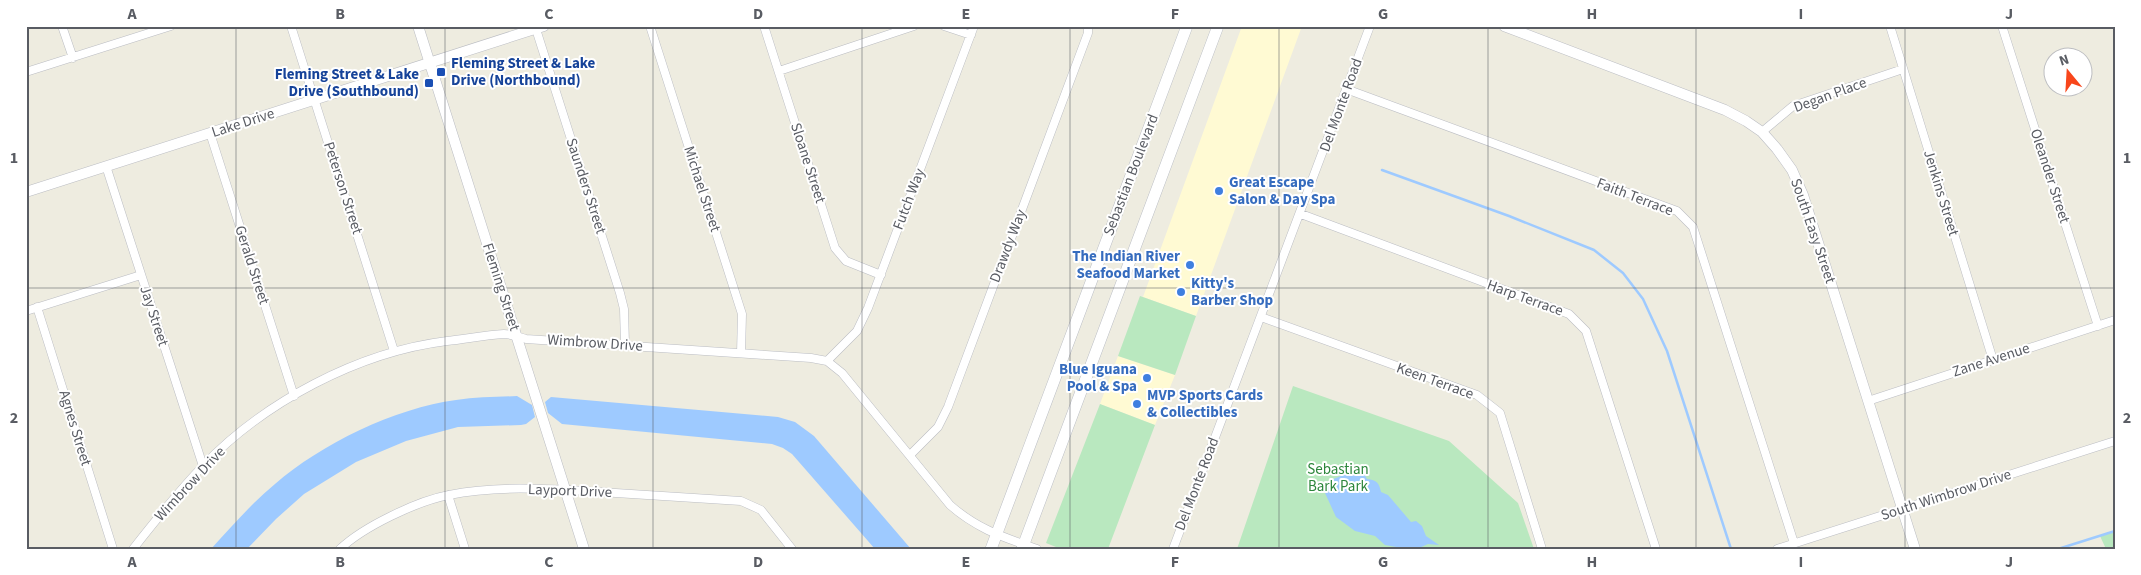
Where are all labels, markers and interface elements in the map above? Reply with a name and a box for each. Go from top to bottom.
text: A [126,3,137,25]
text: B [335,3,345,25]
text: C [544,3,554,25]
text: D [753,3,763,25]
text: E [962,3,970,25]
text: F [1171,3,1179,25]
text: G [1378,3,1388,25]
text: H [1587,3,1597,25]
text: I [1799,3,1803,25]
text: J [2005,3,2013,25]
north arrow [2044,48,2094,98]
text: N [2057,50,2072,72]
place label: Fleming Street & Lake Drive (Northbound) [451,53,596,91]
street label: Del Monte Road [1314,55,1368,155]
place label: Fleming Street & Lake Drive (Southbound) [275,64,419,102]
marker: Fleming Street & Lake Drive (Northbound) [435,66,447,78]
street label: Degan Place [1790,72,1870,118]
marker: Fleming Street & Lake Drive (Southbound) [423,77,435,89]
street label: Lake Drive [209,103,277,143]
street label: Sebastian Boulevard [1098,111,1164,239]
street label: Sloane Street [785,120,831,206]
street label: Oleander Street [2025,126,2075,226]
street label: Saunders Street [561,135,611,237]
street label: Peterson Street [318,139,368,237]
street label: Michael Street [678,143,726,235]
text: 1 [10,147,18,169]
street label: Jenkins Street [1918,147,1964,239]
text: 1 [2123,147,2131,169]
street label: Futch Way [888,165,930,233]
place label: Great Escape Salon & Day Spa [1229,172,1335,210]
street label: Faith Terrace [1594,173,1676,221]
street label: South Easy Street [1785,176,1841,286]
marker: Great Escape Salon & Day Spa [1213,185,1225,197]
street label: Drawdy Way [984,206,1032,286]
street label: Gerald Street [229,223,275,307]
street label: Fleming Street [477,240,525,334]
place label: The Indian River Seafood Market [1072,246,1180,284]
marker: The Indian River Seafood Market [1184,259,1196,271]
place label: Kitty's Barber Shop [1191,273,1274,311]
street label: Harp Terrace [1484,274,1566,322]
street label: Jay Street [134,283,174,349]
marker: Kitty's Barber Shop [1175,286,1187,298]
street label: Wimbrow Drive [547,329,643,357]
street label: Zane Avenue [1950,338,2032,382]
street label: Keen Terrace [1393,357,1477,405]
place label: Blue Iguana Pool & Spa [1059,359,1137,397]
marker: Blue Iguana Pool & Spa [1141,372,1153,384]
place label: MVP Sports Cards & Collectibles [1147,385,1263,423]
street label: Agnes Street [54,388,96,468]
marker: MVP Sports Cards & Collectibles [1131,398,1143,410]
text: 2 [10,407,18,429]
text: 2 [2123,407,2131,429]
street label: Del Monte Road [1170,434,1224,534]
street label: Wimbrow Drive [150,442,230,526]
park label: Sebastian Bark Park [1307,459,1369,497]
street label: South Wimbrow Drive [1878,464,2014,526]
street label: Layport Drive [528,479,612,503]
text: A [126,551,137,573]
text: B [335,551,345,573]
text: C [544,551,554,573]
text: D [753,551,763,573]
text: E [962,551,970,573]
text: F [1171,551,1179,573]
text: G [1378,551,1388,573]
text: H [1587,551,1597,573]
text: I [1799,551,1803,573]
text: J [2005,551,2013,573]

